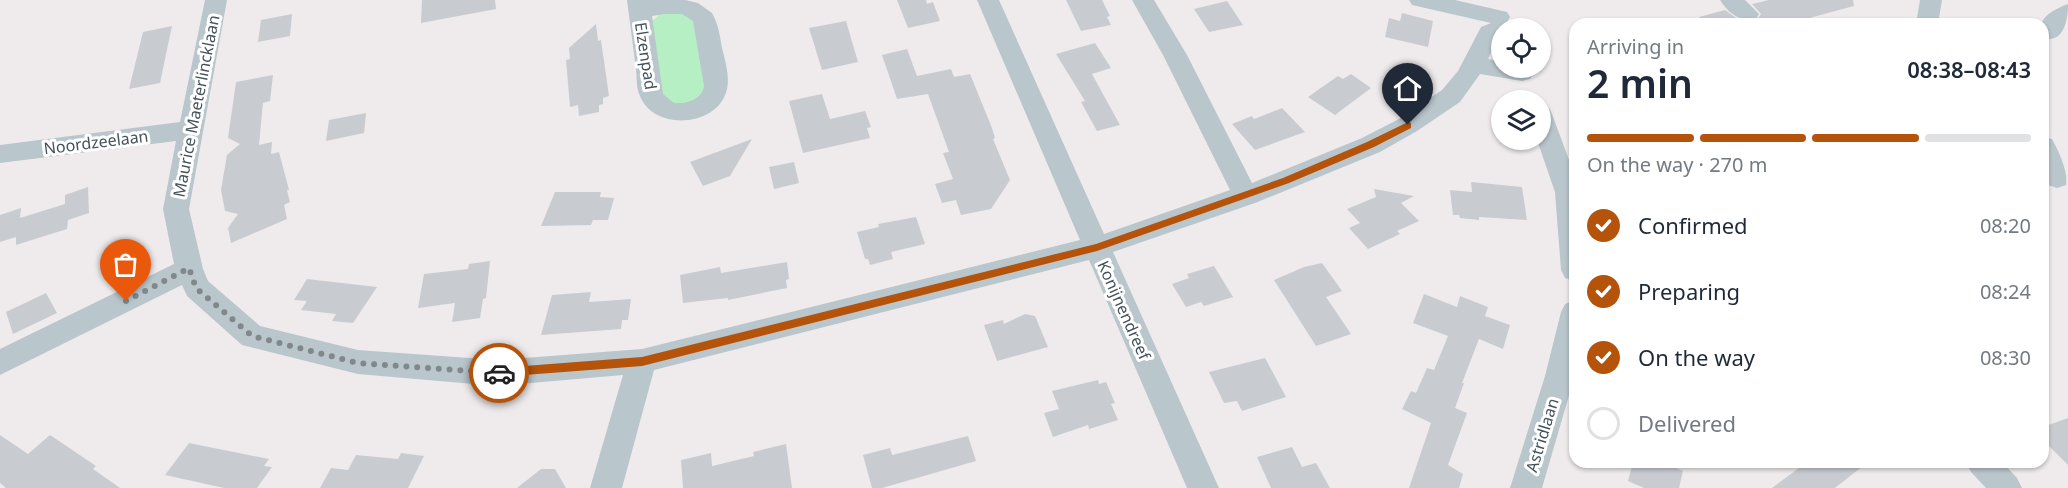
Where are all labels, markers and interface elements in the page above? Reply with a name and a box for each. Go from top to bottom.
street label: Maurice Maeterlincklaan [168,13,224,199]
map controls [1491,18,1551,150]
button: locate [1491,18,1551,78]
street label: Elzenpad [630,21,662,91]
text: Arriving in [1587,33,1684,60]
text: 08:38–08:43 [1907,54,2031,84]
text: 2 min [1587,56,1693,109]
pin [1382,63,1433,125]
icon: home [1391,72,1424,105]
button: layers [1491,90,1551,150]
street label: Noordzeelaan [42,125,150,159]
text: On the way · 270 m [1587,151,1767,178]
icon: check [1587,209,1620,242]
text: Confirmed [1638,210,1748,240]
text: 08:20 [1980,212,2031,239]
pin [100,239,151,301]
icon: bag [109,248,142,281]
street label: Konijnendreef [1092,257,1156,364]
icon: check [1587,275,1620,308]
text: Preparing [1638,276,1740,306]
text: 08:24 [1980,278,2031,305]
icon: check [1587,341,1620,374]
text: On the way [1638,342,1755,372]
courier [469,343,529,403]
text: 08:30 [1980,344,2031,371]
icon: car [483,357,516,390]
street label: Astridlaan [1520,395,1564,475]
text: Delivered [1638,408,1736,438]

